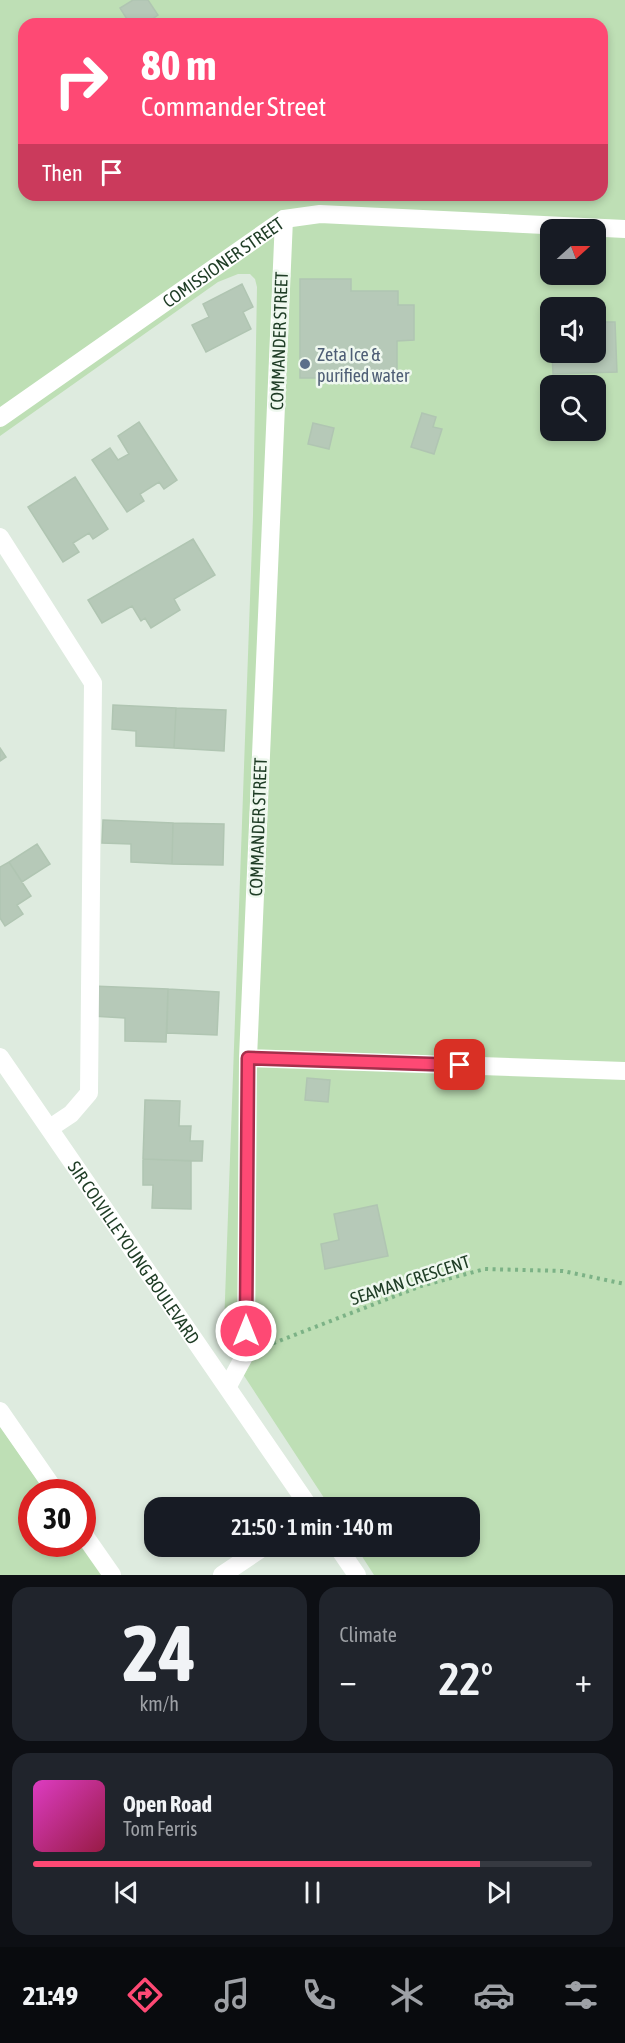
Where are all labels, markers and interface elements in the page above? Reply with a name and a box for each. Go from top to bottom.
text: 80 m [141,41,216,89]
icon: right [42,42,120,120]
text: Commander Street [141,91,326,122]
icon: arrive [95,156,128,189]
text: Then [42,160,83,186]
street label: COMISSIONER STREET [158,212,287,311]
north arrow [540,219,606,285]
map controls [540,219,606,441]
street label: COMMANDER STREET [266,271,292,411]
button: sound [540,297,606,363]
place label: Zeta Ice & purified water [317,344,410,386]
marker: Zeta Ice & purified water [298,357,312,371]
button: search [540,375,606,441]
street label: COMMANDER STREET [245,757,271,897]
pin [434,1039,485,1090]
icon: arrive [443,1048,476,1081]
street label: SIR COLVILLE YOUNG BOULEVARD [64,1157,204,1348]
street label: SEAMAN CRESCENT [347,1251,473,1309]
position arrow [214,1299,278,1363]
speed limit sign: 30 [18,1479,96,1557]
text: 21:50 · 1 min · 140 m [231,1514,393,1540]
text: 24 [123,1608,196,1698]
text: Climate [340,1623,397,1646]
text: 22° [438,1653,493,1705]
text: − [340,1661,357,1699]
text: + [575,1661,592,1699]
text: km/h [139,1692,179,1715]
text: Open Road [123,1791,212,1817]
text: Tom Ferris [123,1817,197,1840]
icon: previous [110,1876,143,1909]
icon: pause [296,1876,329,1909]
icon: next [482,1876,515,1909]
icon: directions [124,1974,166,2016]
icon: music [211,1974,253,2016]
icon: phone [298,1974,340,2016]
icon: climate [386,1974,428,2016]
icon: car [473,1974,515,2016]
icon: filters [560,1974,602,2016]
text: 21:49 [23,1980,78,2011]

